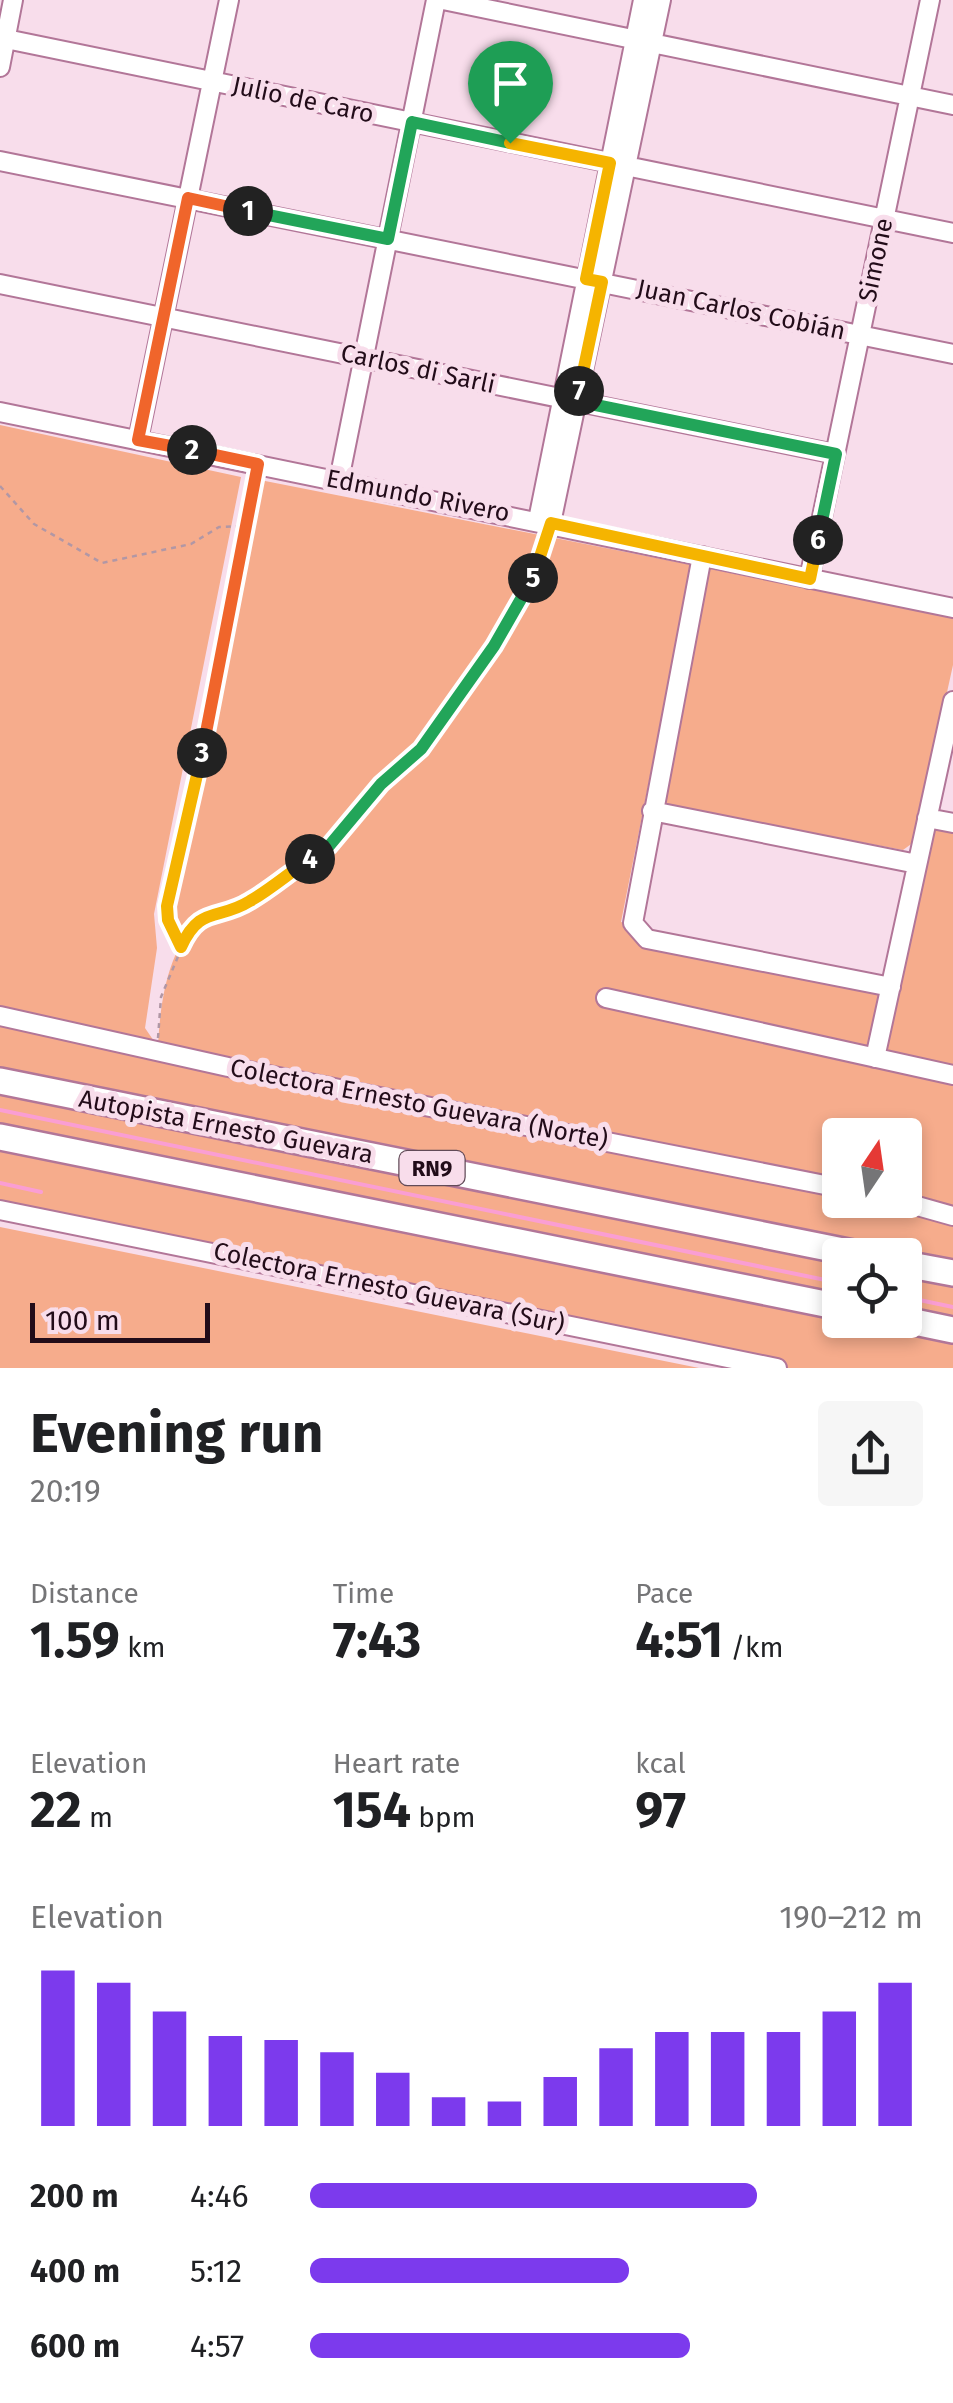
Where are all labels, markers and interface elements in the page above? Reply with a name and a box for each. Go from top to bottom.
pin [468,41,553,144]
icon: arrive [483,56,538,111]
street label: Julio de Caro [230,70,376,130]
pin: 1 [223,186,273,236]
text: 1 [242,194,255,227]
street label: Simone [852,215,900,305]
street label: Juan Carlos Cobián [634,273,848,347]
street label: Carlos di Sarli [338,338,498,400]
pin: 7 [554,366,604,416]
text: 7 [572,374,586,407]
pin: 2 [167,425,217,475]
text: 2 [185,433,199,466]
street label: Edmundo Rivero [324,464,512,528]
pin: 6 [793,515,843,565]
text: 6 [810,523,826,556]
pin: 5 [508,553,558,603]
text: 5 [525,561,541,594]
pin: 3 [177,728,227,778]
text: 3 [195,736,209,769]
pin: 4 [285,834,335,884]
text: 4 [302,842,318,875]
street label: Colectora Ernesto Guevara (Norte) [228,1053,610,1155]
street label: Autopista Ernesto Guevara [76,1084,376,1170]
north arrow [822,1118,922,1218]
map controls [822,1118,922,1338]
road number: RN9 [400,1151,464,1185]
street label: Colectora Ernesto Guevara (Sur) [211,1236,567,1340]
button: locate [822,1238,922,1338]
scale bar [30,1298,210,1342]
text: 100 m [45,1304,120,1337]
text: Evening run [30,1401,324,1467]
button: share [818,1401,923,1506]
text: 20:19 [30,1472,101,1510]
text: Distance [30,1577,139,1610]
text: Time [333,1577,394,1610]
text: Pace [635,1577,693,1610]
text: 1.59 [30,1610,120,1670]
text: 7:43 [333,1610,421,1670]
text: 4:51 [635,1610,723,1670]
text: km [120,1631,166,1664]
text: /km [723,1631,783,1664]
text: Elevation [30,1747,147,1780]
text: Heart rate [333,1747,460,1780]
text: kcal [635,1747,686,1780]
text: 22 [30,1780,82,1840]
text: 154 [333,1780,411,1840]
text: 97 [635,1780,686,1840]
text: m [82,1801,113,1834]
text: bpm [411,1801,476,1834]
text: Elevation [30,1898,164,1936]
text: 190–212 m [779,1898,923,1936]
text: 200 m [30,2177,119,2215]
text: 4:46 [190,2177,249,2215]
text: 400 m [30,2252,120,2290]
text: 5:12 [190,2252,242,2290]
text: 600 m [30,2327,120,2365]
text: 4:57 [190,2327,244,2365]

